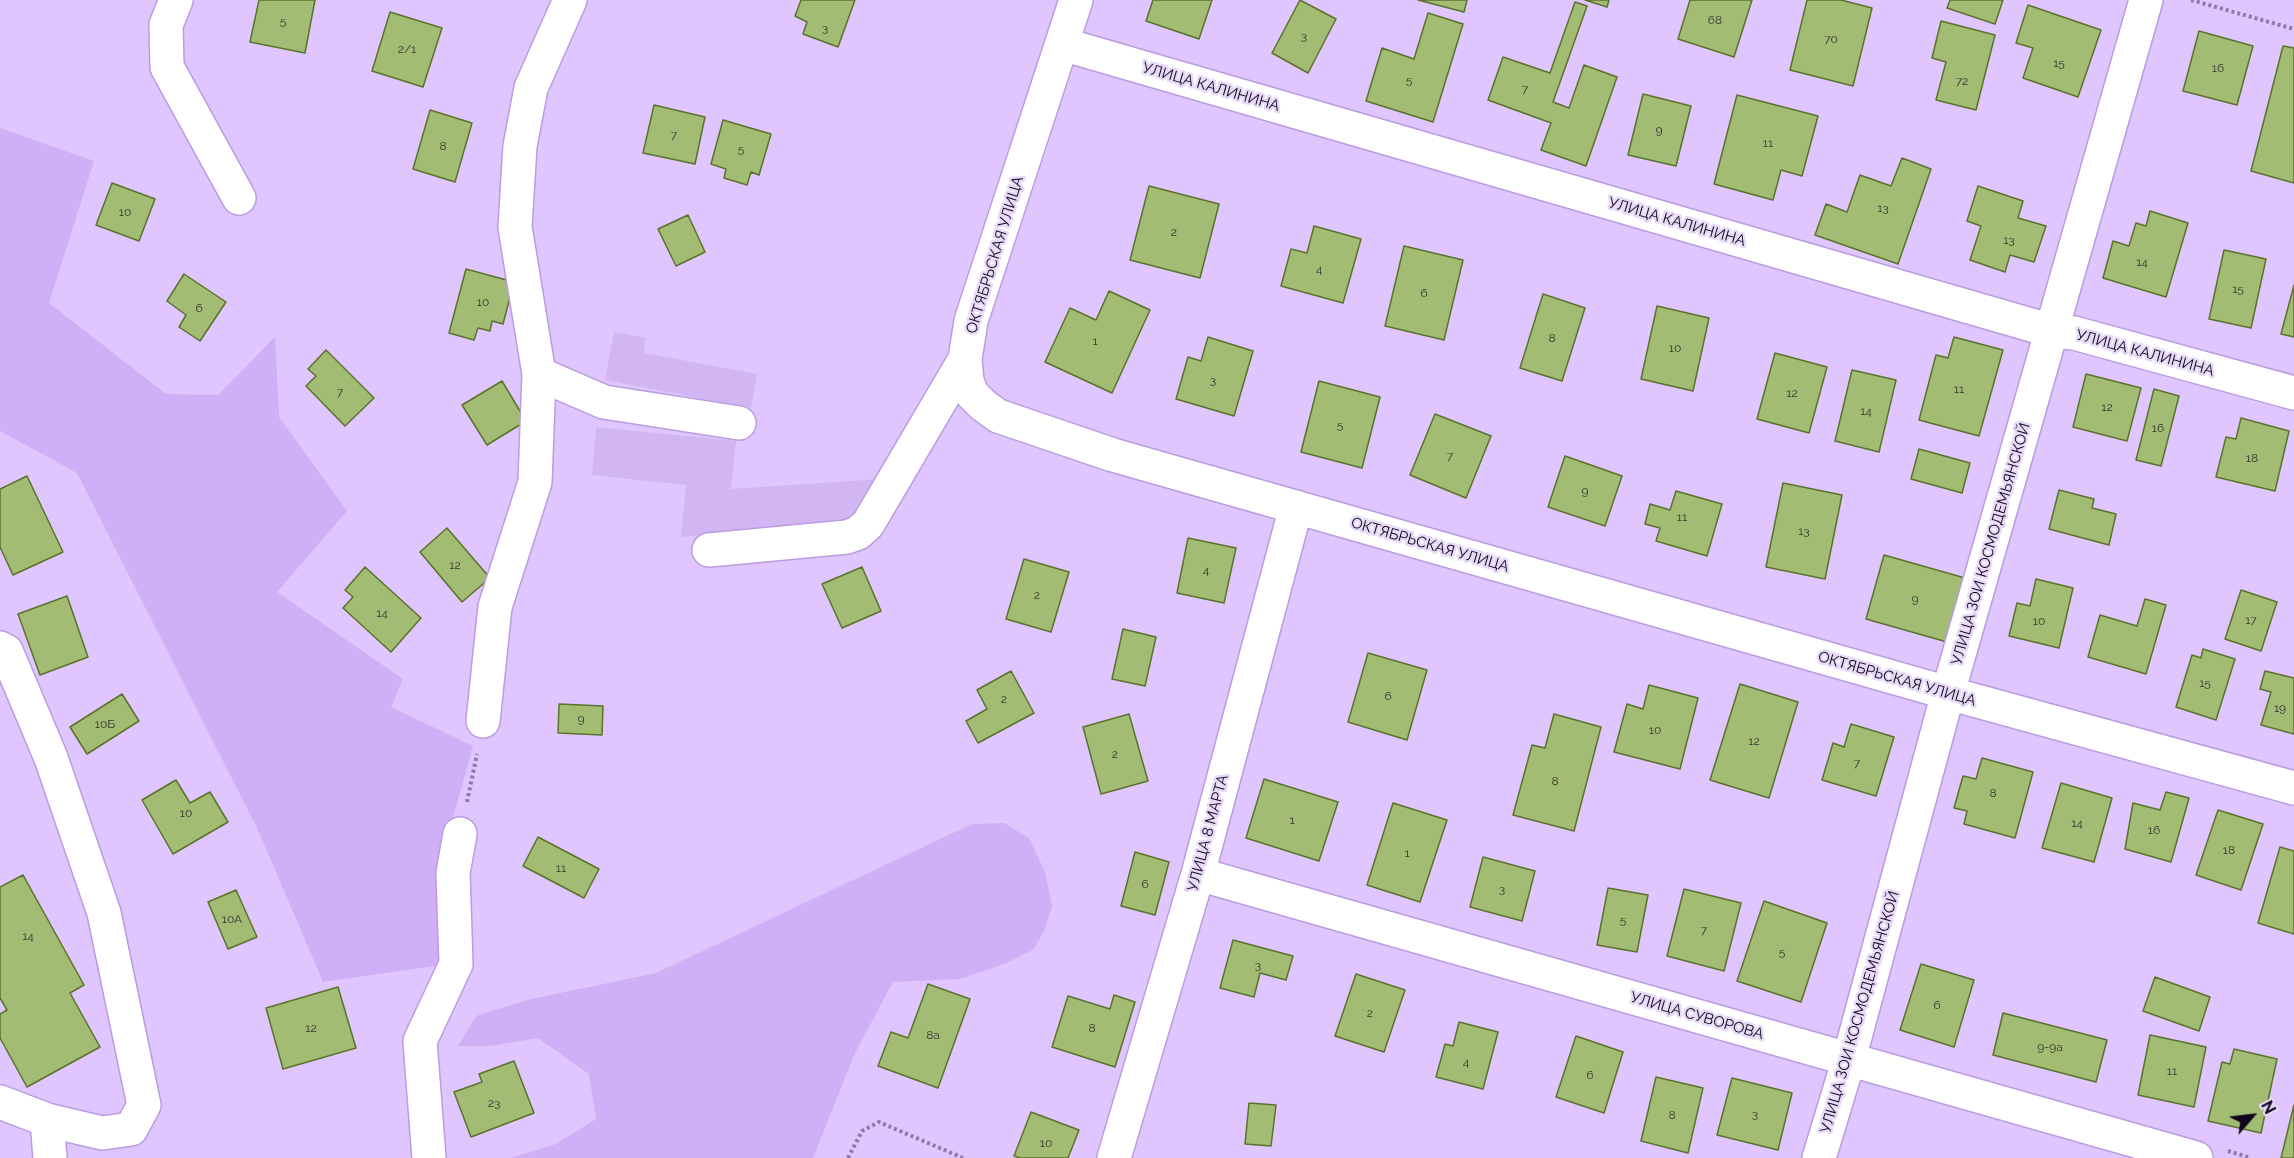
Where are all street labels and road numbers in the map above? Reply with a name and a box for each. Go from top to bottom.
street label: УЛИЦА КАЛИНИНА [1140,59,1282,115]
street label: ОКТЯБРЬСКАЯ УЛИЦА [962,174,1028,336]
street label: УЛИЦА КАЛИНИНА [1606,194,1748,250]
street label: УЛИЦА КАЛИНИНА [2074,326,2216,380]
street label: УЛИЦА ЗОИ КОСМОДЕМЬЯНСКОЙ [1948,421,2034,667]
street label: ОКТЯБРЬСКАЯ УЛИЦА [1349,514,1511,576]
street label: ОКТЯБРЬСКАЯ УЛИЦА [1816,648,1978,710]
street label: УЛИЦА 8 МАРТА [1184,773,1232,893]
street label: УЛИЦА ЗОИ КОСМОДЕМЬЯНСКОЙ [1817,889,1903,1135]
street label: УЛИЦА СУВОРОВА [1628,988,1766,1044]

